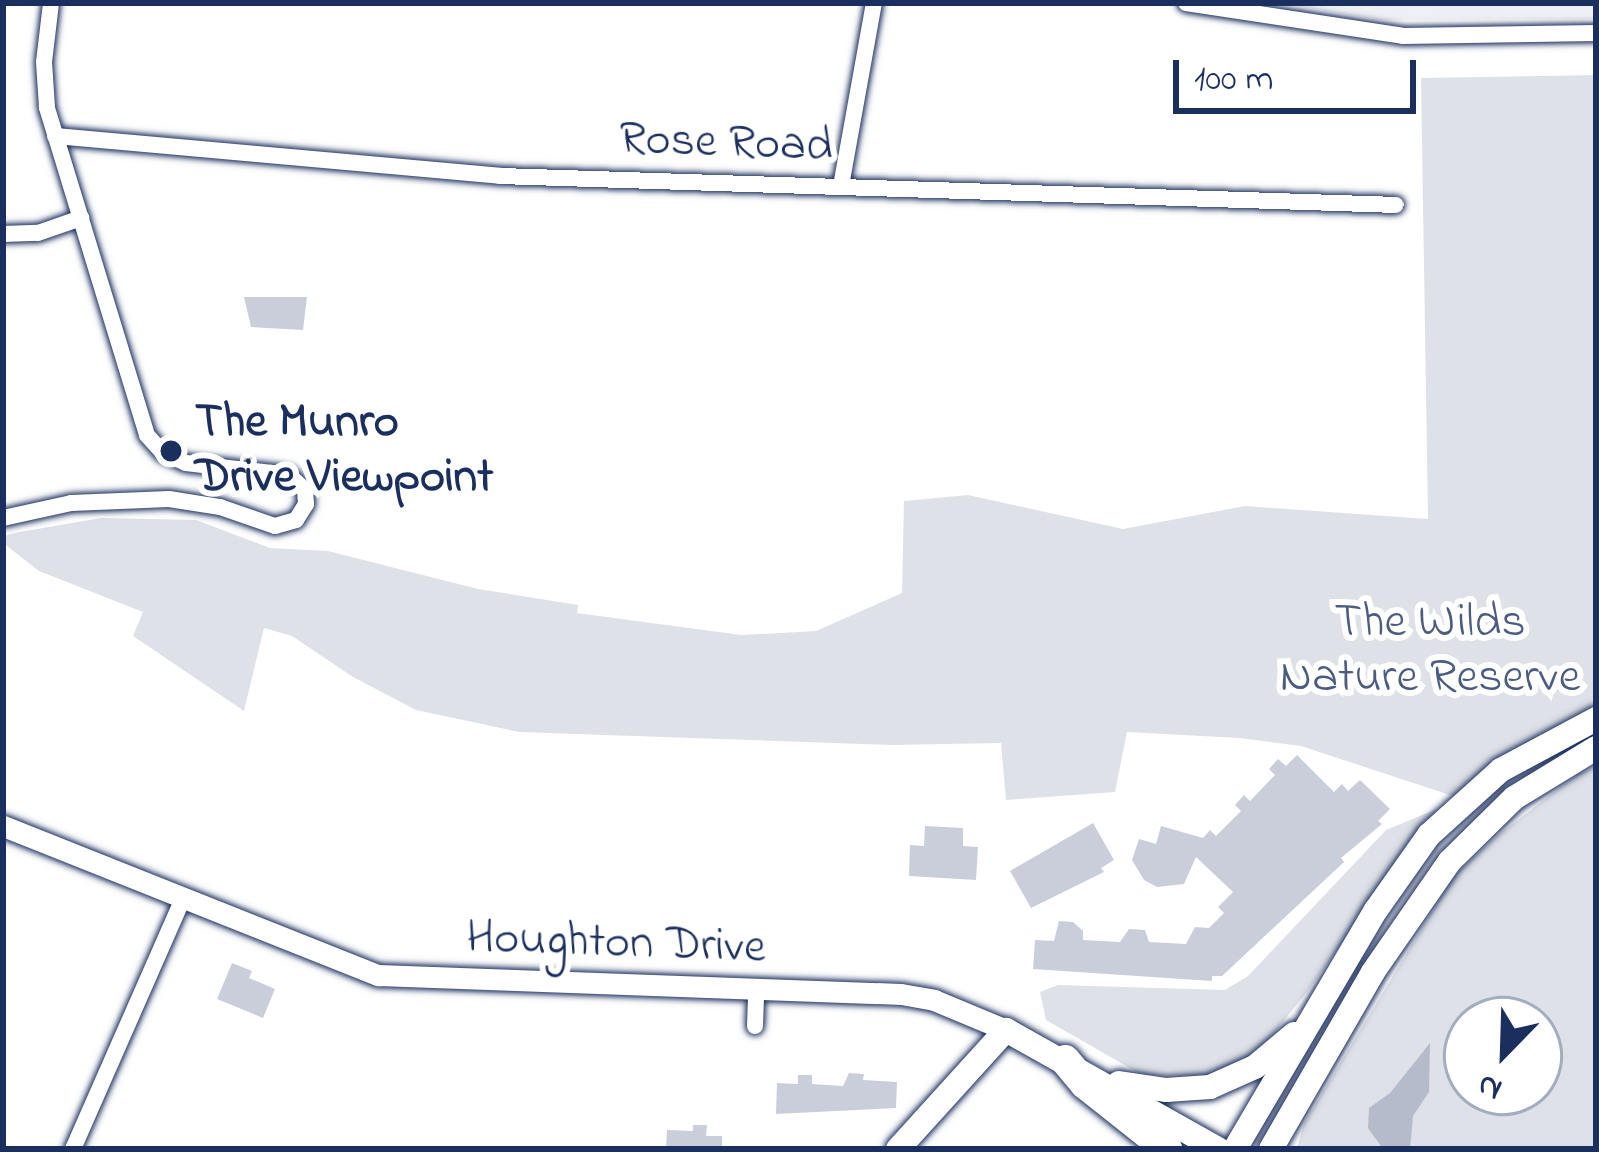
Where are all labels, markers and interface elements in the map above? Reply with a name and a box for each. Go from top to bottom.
scale bar [1179,36,1422,110]
text: 100 m [1194,54,1274,107]
street label: Rose Road [618,111,834,177]
place label: The Munro Drive Viewpoint [195,394,493,507]
marker: The Munro Drive Viewpoint [158,438,184,464]
park label: The Wilds Nature Reserve [1280,594,1580,707]
street label: Houghton Drive [465,910,767,978]
north arrow [1443,996,1563,1116]
text: N [1470,1060,1510,1113]

